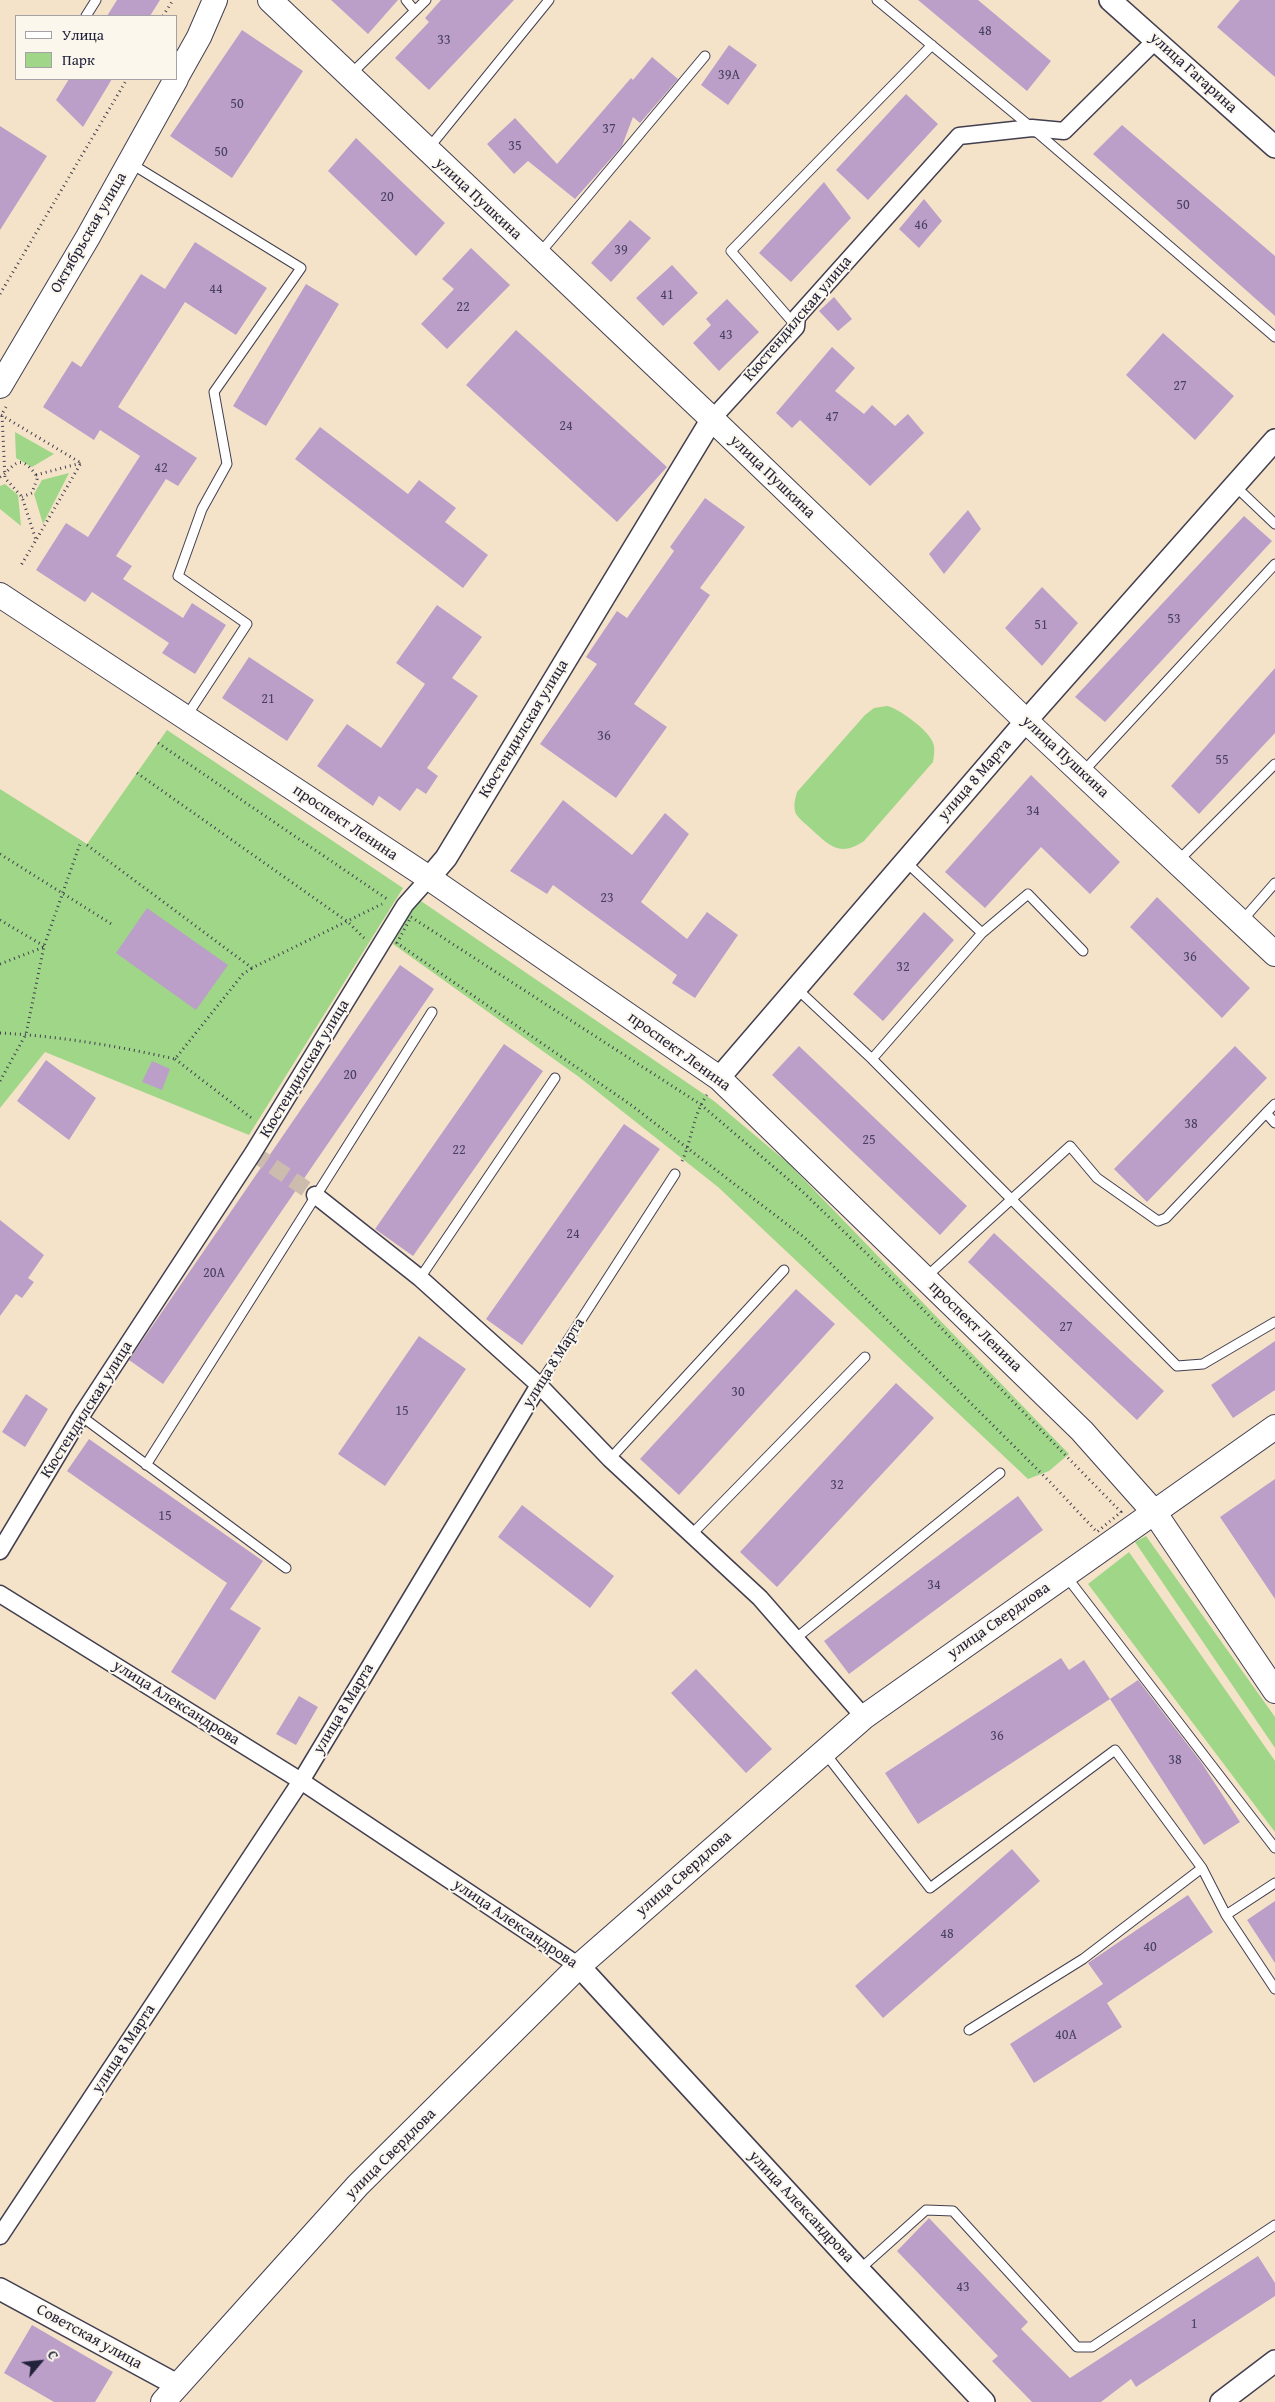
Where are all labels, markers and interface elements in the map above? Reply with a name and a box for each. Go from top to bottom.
legend [15,15,178,80]
house number: 48 [978,23,992,39]
text: Улица [62,24,104,45]
street label: улица Гагарина [1145,29,1241,117]
house number: 33 [437,32,451,48]
text: Парк [62,49,95,70]
house number: 39А [718,67,740,83]
house number: 50 [230,96,244,112]
house number: 37 [602,121,616,137]
house number: 35 [508,138,522,154]
house number: 50 [214,144,228,160]
street label: улица Пушкина [430,154,526,244]
street label: Октябрьская улица [47,169,131,297]
house number: 20 [380,189,394,205]
house number: 50 [1176,197,1190,213]
house number: 46 [914,217,928,233]
house number: 39 [614,242,628,258]
street label: Кюстендилская улица [740,252,856,386]
house number: 44 [209,281,223,297]
house number: 41 [660,287,674,303]
house number: 22 [456,299,470,315]
house number: 43 [719,327,733,343]
house number: 27 [1173,378,1187,394]
house number: 47 [825,409,839,425]
house number: 24 [559,418,573,434]
street label: улица Пушкина [725,431,819,523]
house number: 42 [154,460,168,476]
house number: 53 [1167,611,1181,627]
house number: 51 [1034,617,1048,633]
street label: Кюстендилская улица [475,656,573,802]
house number: 21 [261,691,275,707]
street label: улица Пушкина [1017,712,1113,802]
house number: 36 [597,728,611,744]
street label: улица 8 Марта [934,735,1016,825]
house number: 55 [1215,752,1229,768]
street label: проспект Ленина [289,781,401,865]
house number: 34 [1026,803,1040,819]
house number: 23 [600,890,614,906]
house number: 36 [1183,949,1197,965]
house number: 32 [896,959,910,975]
street label: Кюстендилская улица [256,996,354,1142]
street label: проспект Ленина [624,1008,734,1096]
house number: 20 [343,1067,357,1083]
house number: 38 [1184,1116,1198,1132]
house number: 25 [862,1132,876,1148]
house number: 22 [452,1142,466,1158]
house number: 24 [566,1226,580,1242]
house number: 20А [203,1265,225,1281]
street label: проспект Ленина [924,1278,1026,1376]
street label: улица 8 Марта [519,1315,589,1411]
house number: 27 [1059,1319,1073,1335]
street label: Кюстендилская улица [37,1338,137,1482]
house number: 30 [731,1384,745,1400]
house number: 15 [395,1403,409,1419]
house number: 32 [830,1477,844,1493]
house number: 15 [158,1508,172,1524]
house number: 34 [927,1577,941,1593]
street label: улица Свердлова [944,1579,1054,1663]
street label: улица Александрова [109,1656,243,1750]
street label: улица 8 Марта [309,1660,379,1758]
house number: 36 [990,1728,1004,1744]
house number: 38 [1168,1752,1182,1768]
street label: улица Свердлова [632,1827,736,1921]
street label: улица Александрова [449,1875,581,1973]
house number: 48 [940,1926,954,1942]
house number: 40 [1143,1939,1157,1955]
street label: улица 8 Марта [88,2001,160,2097]
house number: 40А [1055,2027,1077,2043]
street label: улица Свердлова [342,2105,440,2203]
street label: улица Александрова [744,2147,858,2267]
house number: 43 [956,2279,970,2295]
street label: Советская улица [33,2300,145,2374]
house number: 1 [1191,2316,1197,2332]
north arrow [15,2337,65,2387]

